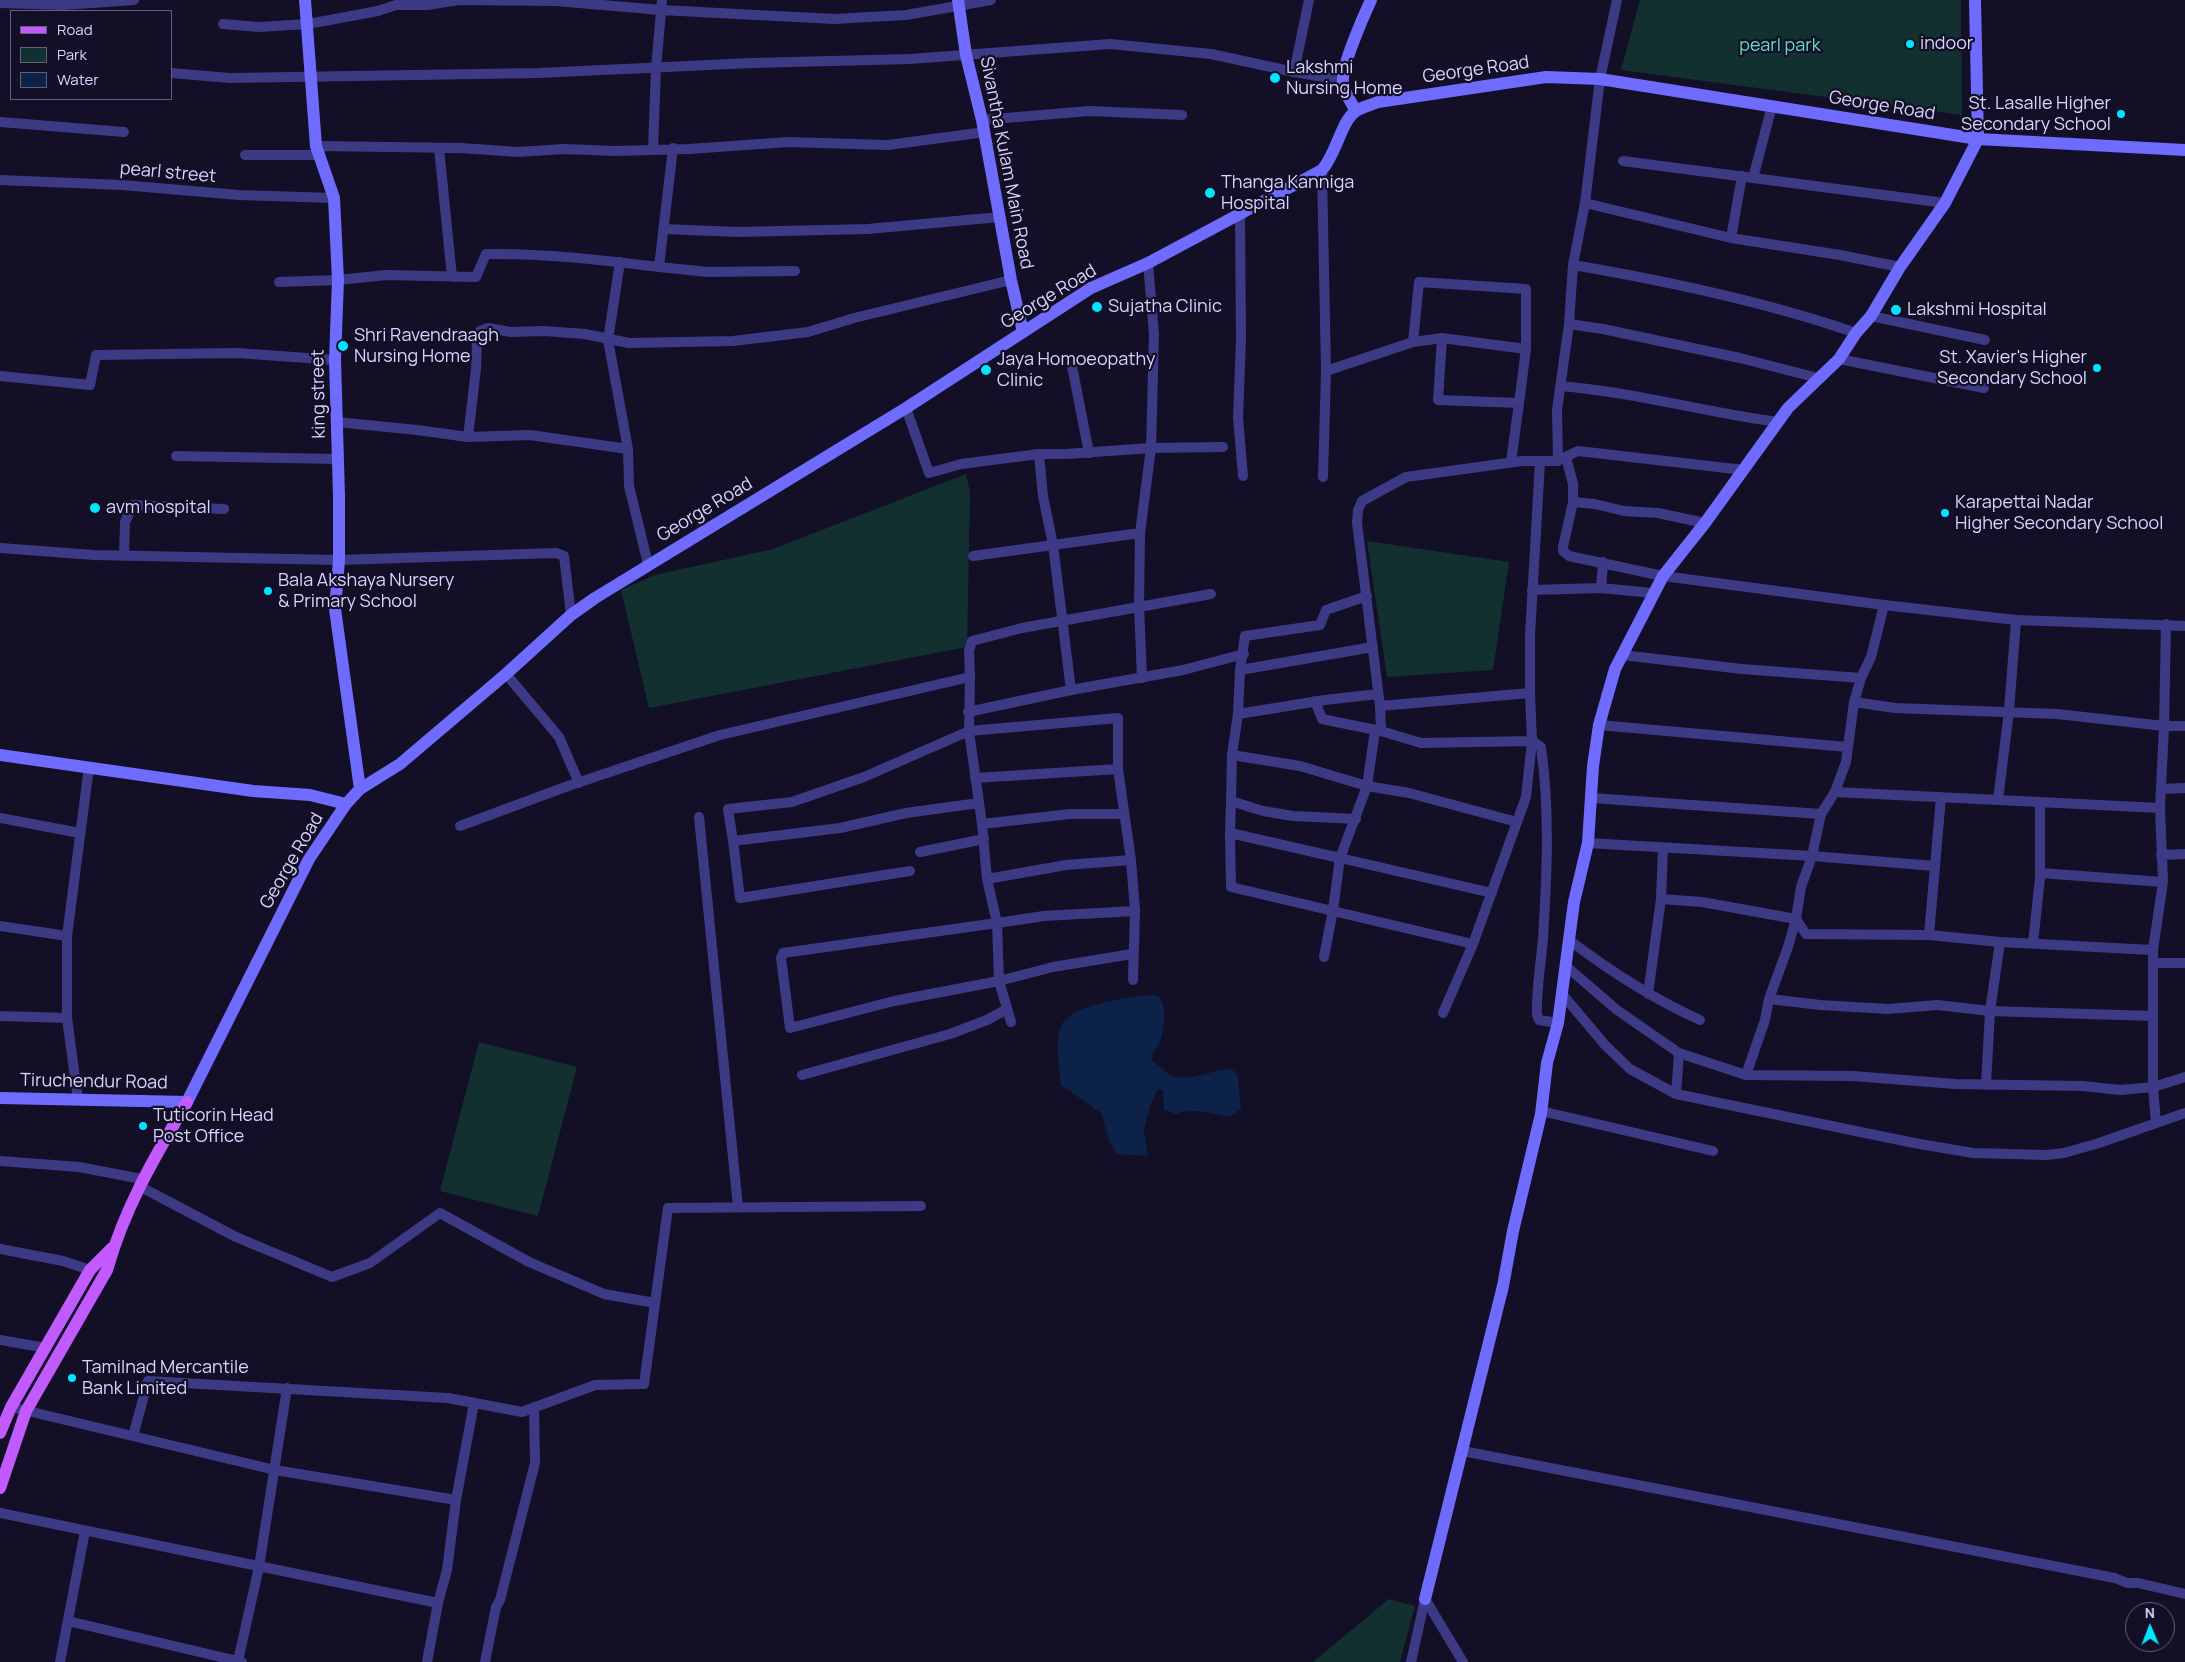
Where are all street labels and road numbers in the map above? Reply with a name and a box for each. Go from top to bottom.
street label: George Road [1421,52,1531,88]
street label: Sivantha Kulam Main Road [975,55,1037,271]
street label: George Road [1827,87,1937,125]
street label: pearl street [119,158,217,188]
street label: George Road [997,260,1101,334]
street label: king street [307,349,331,439]
street label: George Road [653,473,757,547]
street label: George Road [256,809,328,913]
street label: Tiruchendur Road [20,1070,168,1094]

